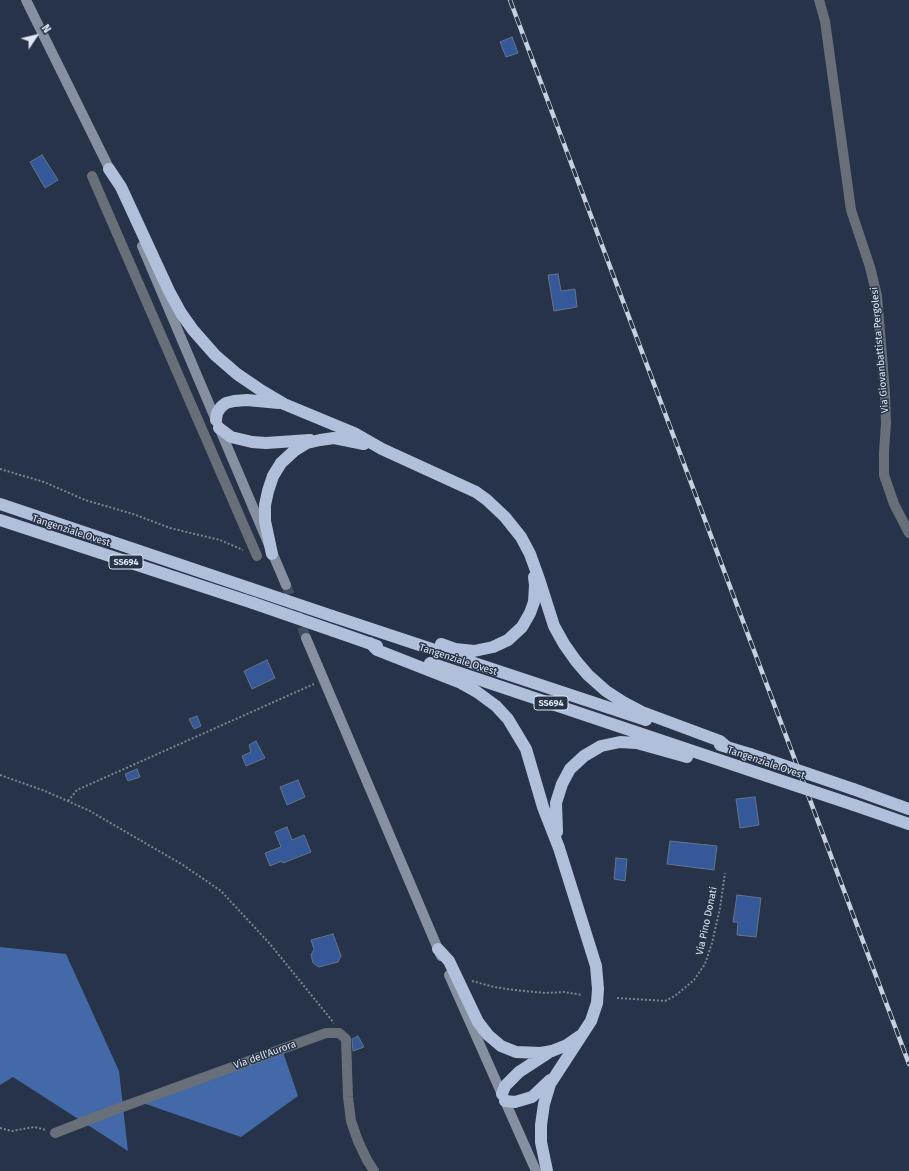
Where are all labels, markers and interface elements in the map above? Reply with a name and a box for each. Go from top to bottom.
north arrow [16,16,56,56]
text: N [39,22,54,36]
street label: Via Giovanbattista Pergolesi [869,286,891,414]
street label: Tangenziale Ovest [30,513,112,549]
road number: SS694 [109,555,143,569]
street label: Tangenziale Ovest [417,642,499,678]
road number: SS694 [534,696,568,710]
street label: Tangenziale Ovest [726,744,806,782]
street label: Via Pino Donati [694,886,720,956]
street label: Via dell'Aurora [232,1038,298,1072]

